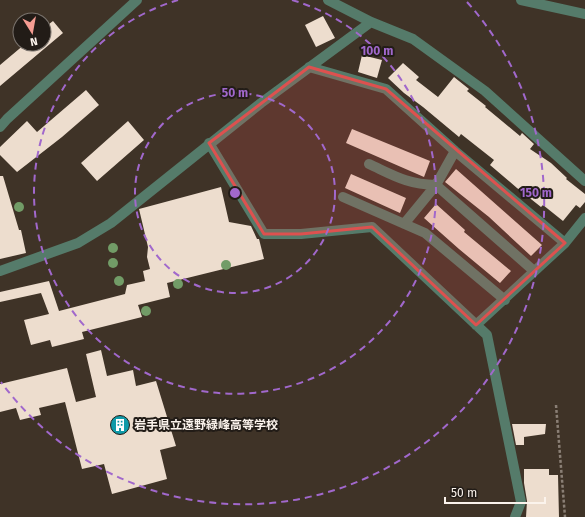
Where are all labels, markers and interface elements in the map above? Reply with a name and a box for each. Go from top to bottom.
north arrow [12,12,52,52]
text: N [29,34,39,48]
text: 100 m [361,44,393,58]
text: 50 m [222,86,248,100]
centre of rings [228,186,242,200]
text: 150 m [520,186,552,200]
building icon: 岩手県立遠野緑峰高等学校 [109,414,131,436]
place label: 岩手県立遠野緑峰高等学校 [134,418,278,432]
scale bar [445,479,545,505]
text: 50 m [451,486,477,500]

